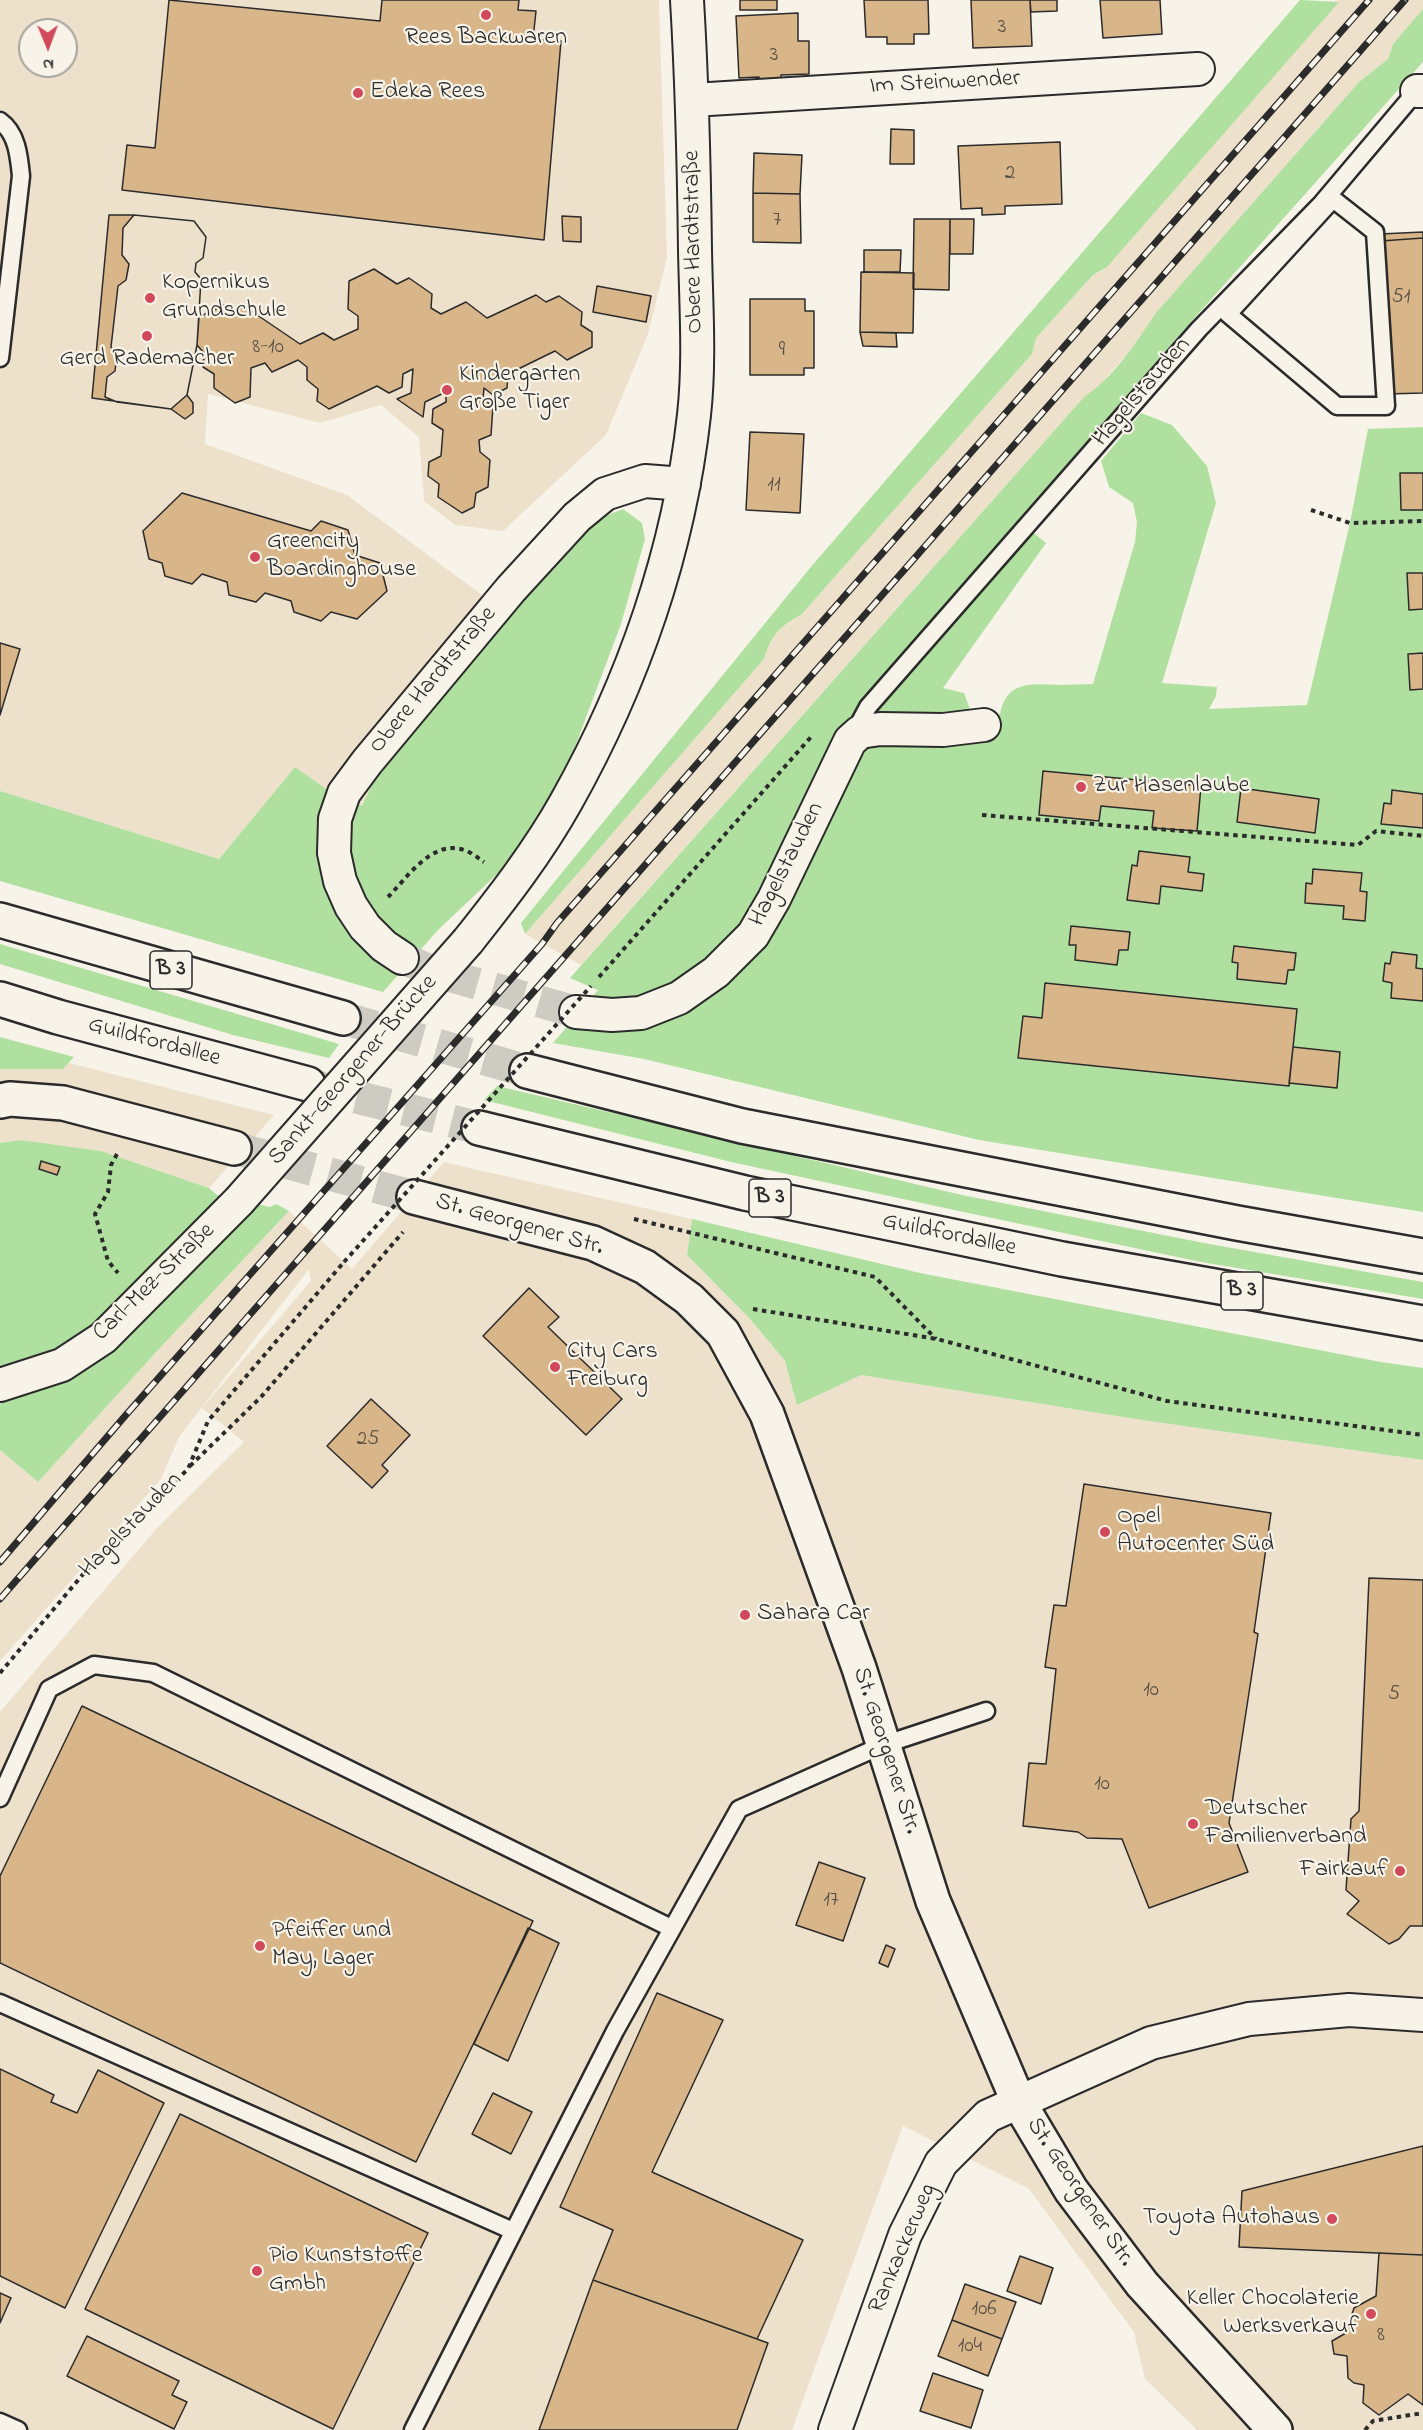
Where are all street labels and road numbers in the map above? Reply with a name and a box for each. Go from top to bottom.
street label: Im Steinwender [869,66,1021,102]
street label: Obere Hardtstraße [679,150,711,334]
street label: Hagelstauden [1088,332,1198,454]
street label: Obere Hardtstraße [364,602,504,760]
street label: Hagelstauden [744,798,832,932]
road number: B 3 [150,951,192,989]
street label: Sankt-Georgener-Brücke [263,970,445,1172]
street label: Guildfordallee [85,1011,223,1075]
road number: B 3 [749,1179,791,1217]
street label: St. Georgener Str. [432,1188,606,1264]
street label: Guildfordallee [879,1208,1019,1264]
street label: Carl-Mez-Straße [88,1218,222,1348]
road number: B 3 [1221,1272,1263,1310]
street label: Hagelstauden [75,1467,189,1585]
street label: St. Georgener Str. [845,1664,925,1838]
street label: St. Georgener Str. [1019,2113,1139,2273]
street label: Rankackerweg [864,2180,944,2318]

